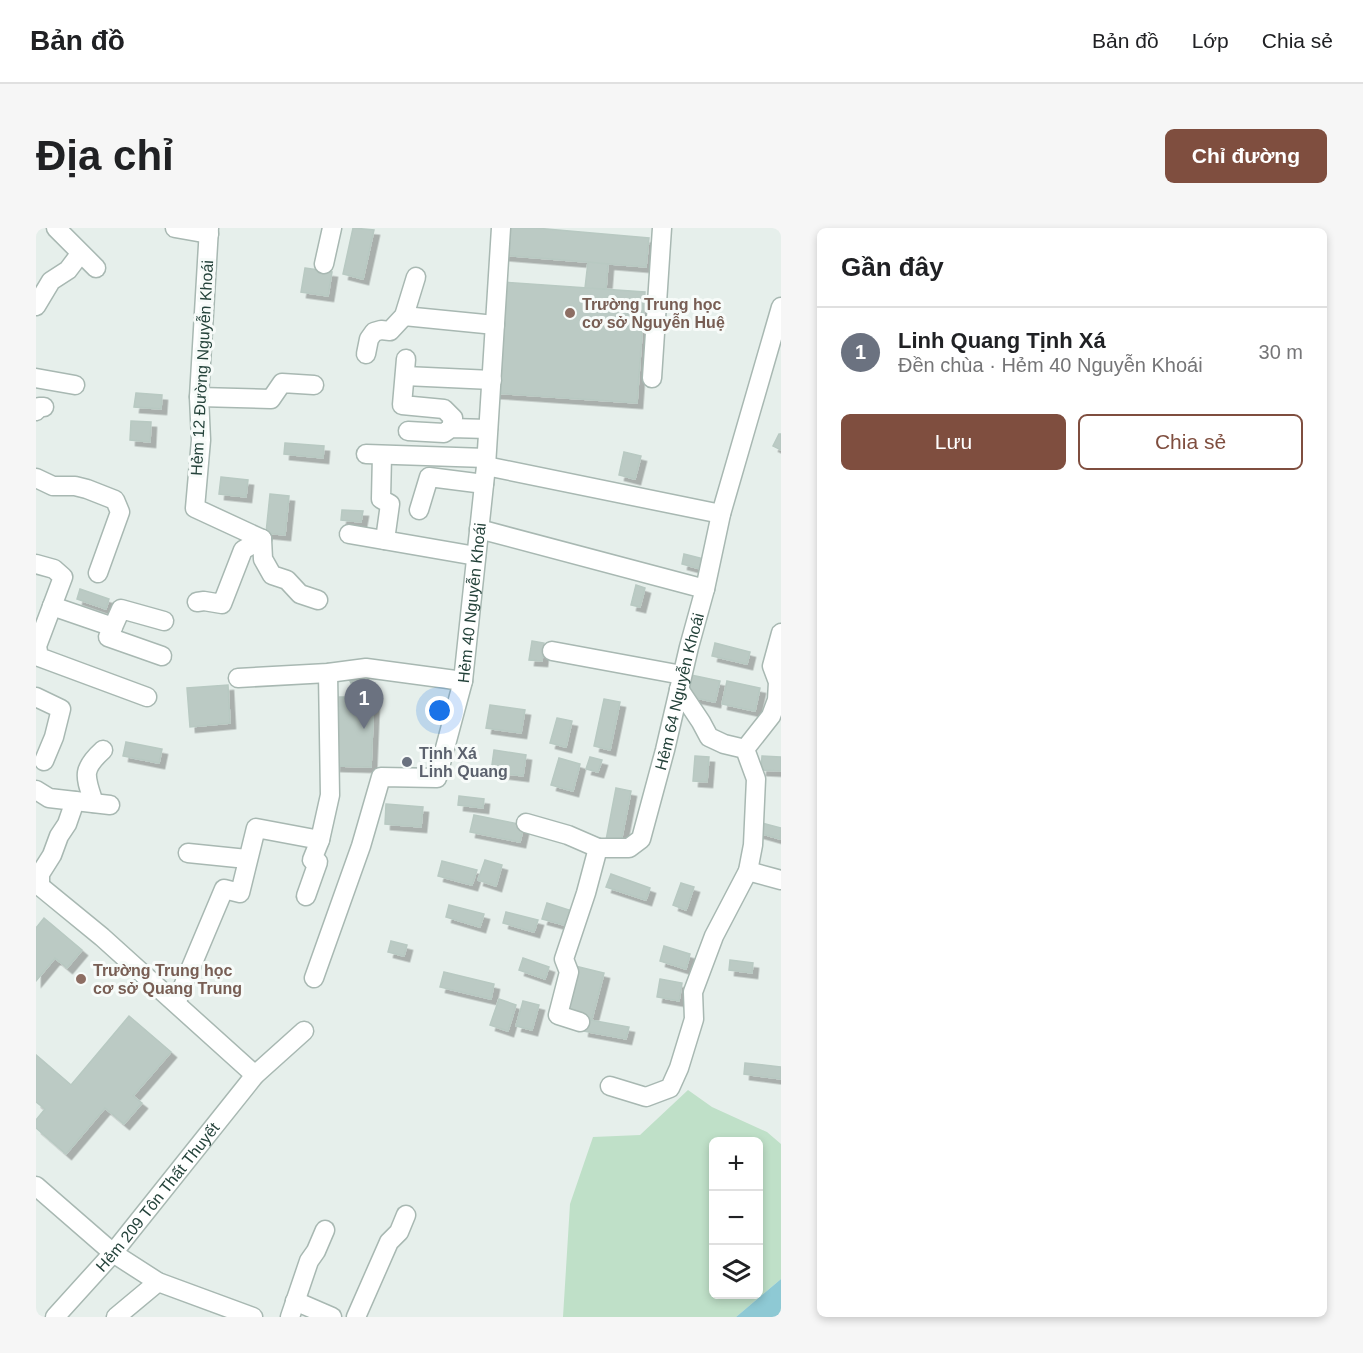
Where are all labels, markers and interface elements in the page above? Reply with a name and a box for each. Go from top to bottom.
text: Bản đồ [30,25,125,56]
text: Bản đồ [1092,29,1159,52]
text: Lớp [1192,29,1229,52]
text: Chia sẻ [1262,29,1333,52]
button: Chỉ đường [1165,129,1327,183]
text: Địa chỉ [36,132,174,179]
text: Gần đây [841,252,944,282]
street label: Hẻm 12 Đường Nguyễn Khoái [187,260,216,476]
place label: Trường Trung học cơ sở Nguyễn Huệ [582,296,725,331]
marker: Trường Trung học cơ sở Nguyễn Huệ [563,306,577,320]
text: Linh Quang Tịnh Xá [898,328,1106,353]
text: 1 [855,341,866,363]
text: 30 m [1259,341,1303,363]
text: Đền chùa · Hẻm 40 Nguyễn Khoái [898,354,1203,376]
button: Lưu [841,414,1066,470]
button: Chia sẻ [1078,414,1303,470]
street label: Hẻm 40 Nguyễn Khoái [454,522,488,684]
street label: Hẻm 64 Nguyễn Khoái [652,611,707,772]
pin: 1 [344,680,384,729]
your location [425,696,454,725]
place label: Tịnh Xá Linh Quang [419,745,508,780]
marker: Tịnh Xá Linh Quang [400,755,414,769]
place label: Trường Trung học cơ sở Quang Trung [93,962,242,997]
marker: Trường Trung học cơ sở Quang Trung [74,972,88,986]
street label: Hẻm 209 Tôn Thất Thuyết [92,1119,223,1275]
map controls [709,1137,763,1299]
button: + [709,1137,763,1191]
button: − [709,1191,763,1245]
button: layers [709,1245,763,1299]

